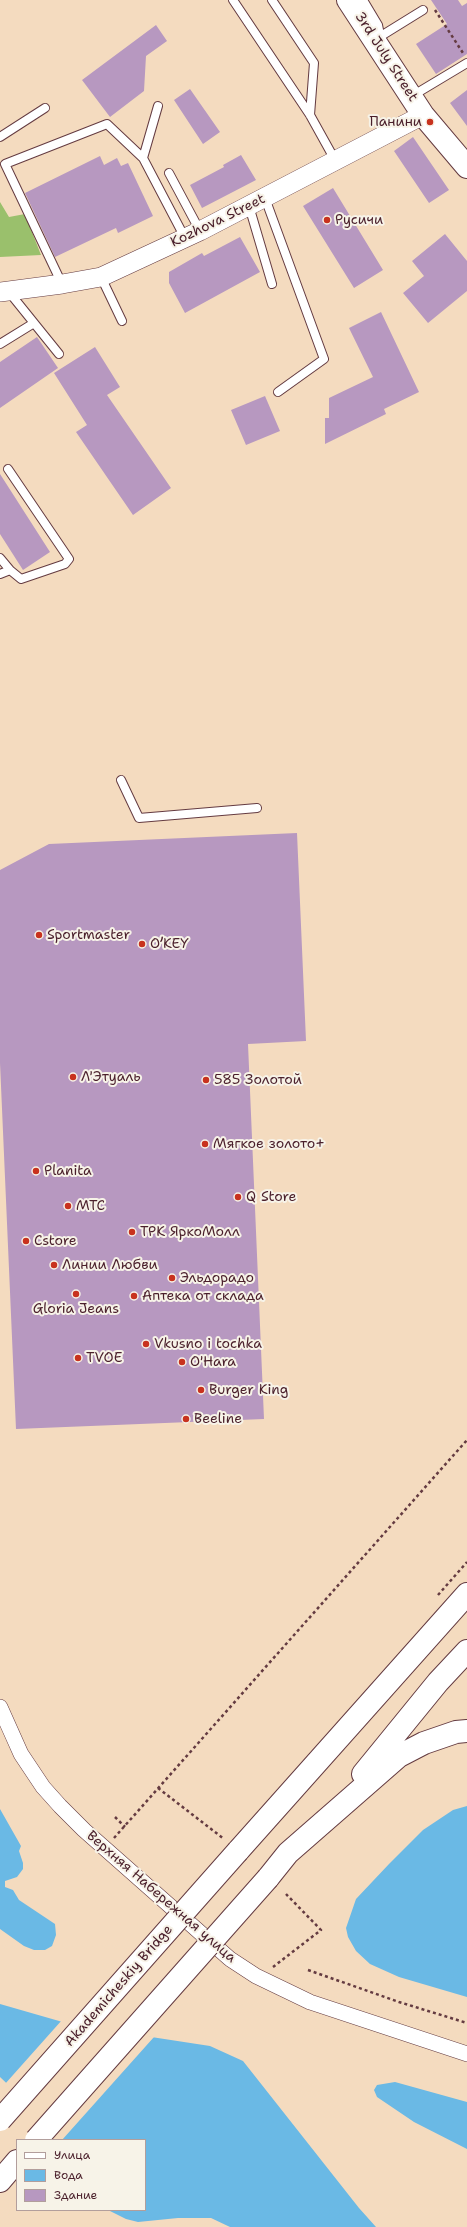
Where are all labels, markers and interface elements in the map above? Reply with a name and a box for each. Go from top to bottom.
street label: 3rd July Street [351,9,421,105]
place label: Панини [369,114,422,130]
marker: Панини [425,117,435,127]
street label: Kozhova Street [168,191,268,251]
place label: Русичи [335,212,383,228]
marker: Русичи [322,215,332,225]
place label: Sportmaster [47,927,130,943]
marker: Sportmaster [34,930,44,940]
place label: O’KEY [150,936,189,952]
marker: O’KEY [137,939,147,949]
place label: Л'Этуаль [81,1069,140,1085]
marker: Л'Этуаль [68,1072,78,1082]
place label: 585 Золотой [214,1072,302,1088]
marker: 585 Золотой [201,1075,211,1085]
place label: Мягкое золото+ [213,1136,325,1152]
marker: Мягкое золото+ [200,1139,210,1149]
place label: Planita [44,1163,92,1179]
marker: Planita [31,1166,41,1176]
place label: Q Store [246,1189,296,1205]
marker: Q Store [233,1192,243,1202]
place label: МТС [76,1198,105,1214]
marker: МТС [63,1201,73,1211]
place label: ТРК ЯркоМолл [140,1224,240,1240]
marker: ТРК ЯркоМолл [127,1227,137,1237]
place label: Cstore [34,1233,77,1249]
marker: Cstore [21,1236,31,1246]
place label: Линии Любви [62,1257,158,1273]
marker: Линии Любви [49,1260,59,1270]
place label: Эльдорадо [180,1270,254,1286]
marker: Эльдорадо [167,1273,177,1283]
place label: Аптека от склада [142,1288,264,1304]
marker: Gloria Jeans [71,1289,81,1299]
marker: Аптека от склада [129,1291,139,1301]
place label: Gloria Jeans [33,1301,119,1317]
place label: Vkusno i tochka [154,1336,262,1352]
marker: Vkusno i tochka [141,1339,151,1349]
place label: TVOE [86,1350,122,1366]
marker: TVOE [73,1353,83,1363]
place label: O'Hara [190,1354,236,1370]
marker: O'Hara [177,1357,187,1367]
place label: Burger King [209,1382,288,1398]
marker: Burger King [196,1385,206,1395]
place label: Beeline [194,1411,242,1427]
marker: Beeline [181,1414,191,1424]
street label: Верхняя Набережная улица [83,1828,239,1966]
street label: Akademicheskiy Bridge [61,1922,177,2050]
legend [16,2139,146,2211]
text: Улица [54,2147,90,2163]
text: Вода [54,2167,83,2183]
text: Здание [54,2187,97,2203]

